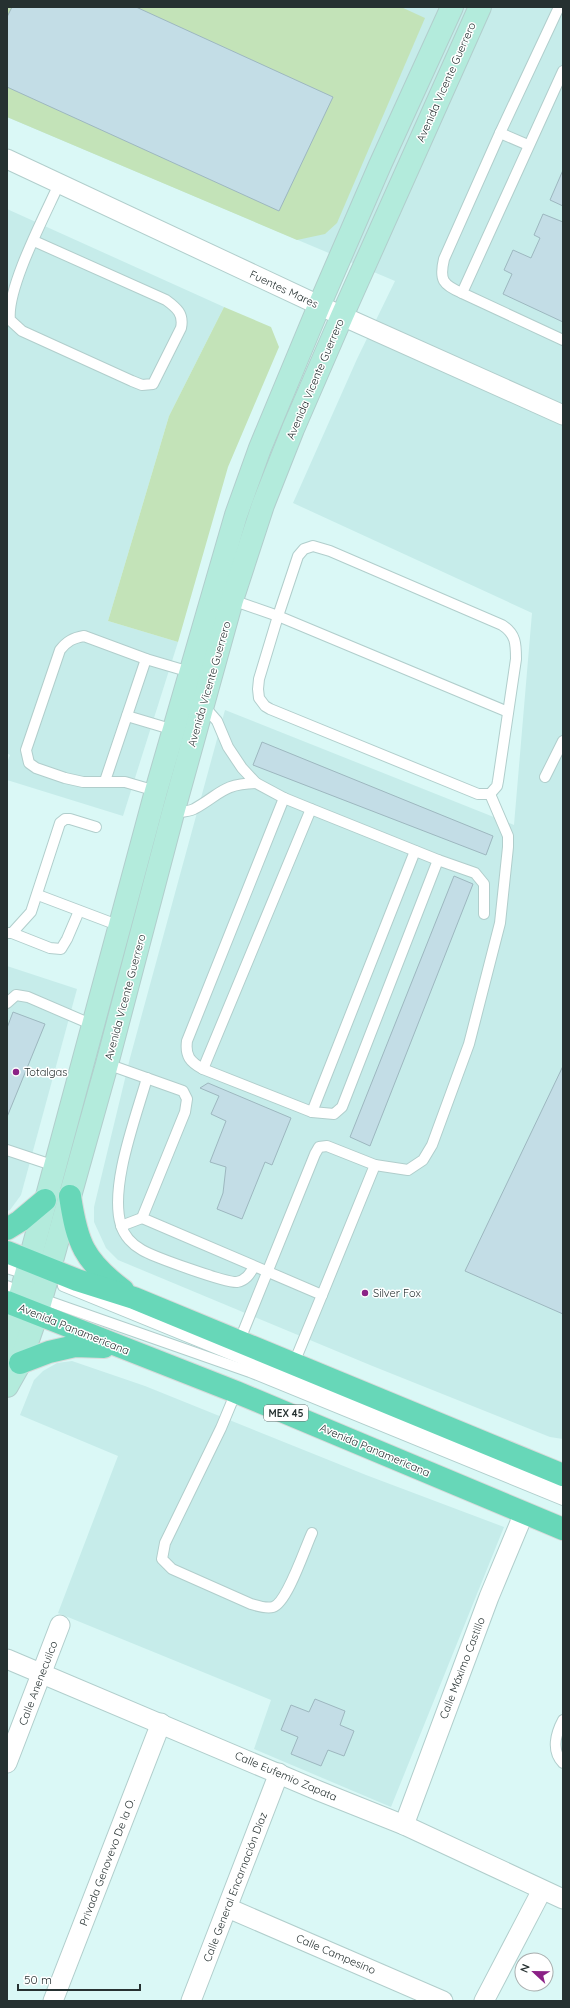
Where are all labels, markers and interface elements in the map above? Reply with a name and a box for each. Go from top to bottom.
street label: Avenida Vicente Guerrero [413,20,479,144]
street label: Fuentes Mares [247,267,321,311]
street label: Avenida Vicente Guerrero [283,316,347,442]
street label: Avenida Vicente Guerrero [184,619,234,748]
street label: Avenida Vicente Guerrero [101,932,149,1062]
place label: Totalgas [24,1065,67,1079]
marker: Totalgas [11,1067,21,1077]
place label: Silver Fox [373,1286,421,1300]
marker: Silver Fox [360,1288,370,1298]
street label: Avenida Panamericana [17,1300,131,1358]
road number: MEX 45 [264,1405,308,1421]
street label: Avenida Panamericana [318,1420,432,1480]
street label: Calle Máximo Castillo [436,1615,488,1721]
street label: Calle Anenecuilco [15,1638,61,1727]
street label: Calle Eufemio Zapata [233,1748,339,1804]
street label: Privada Genovevo De la O. [76,1796,138,1928]
street label: Calle General Encarnación Díaz [200,1810,270,1964]
street label: Calle Campesino [294,1931,378,1977]
north arrow [514,1952,554,1992]
text: N [517,1962,533,1975]
scale bar [18,1966,140,1992]
text: 50 m [24,1972,52,1987]

